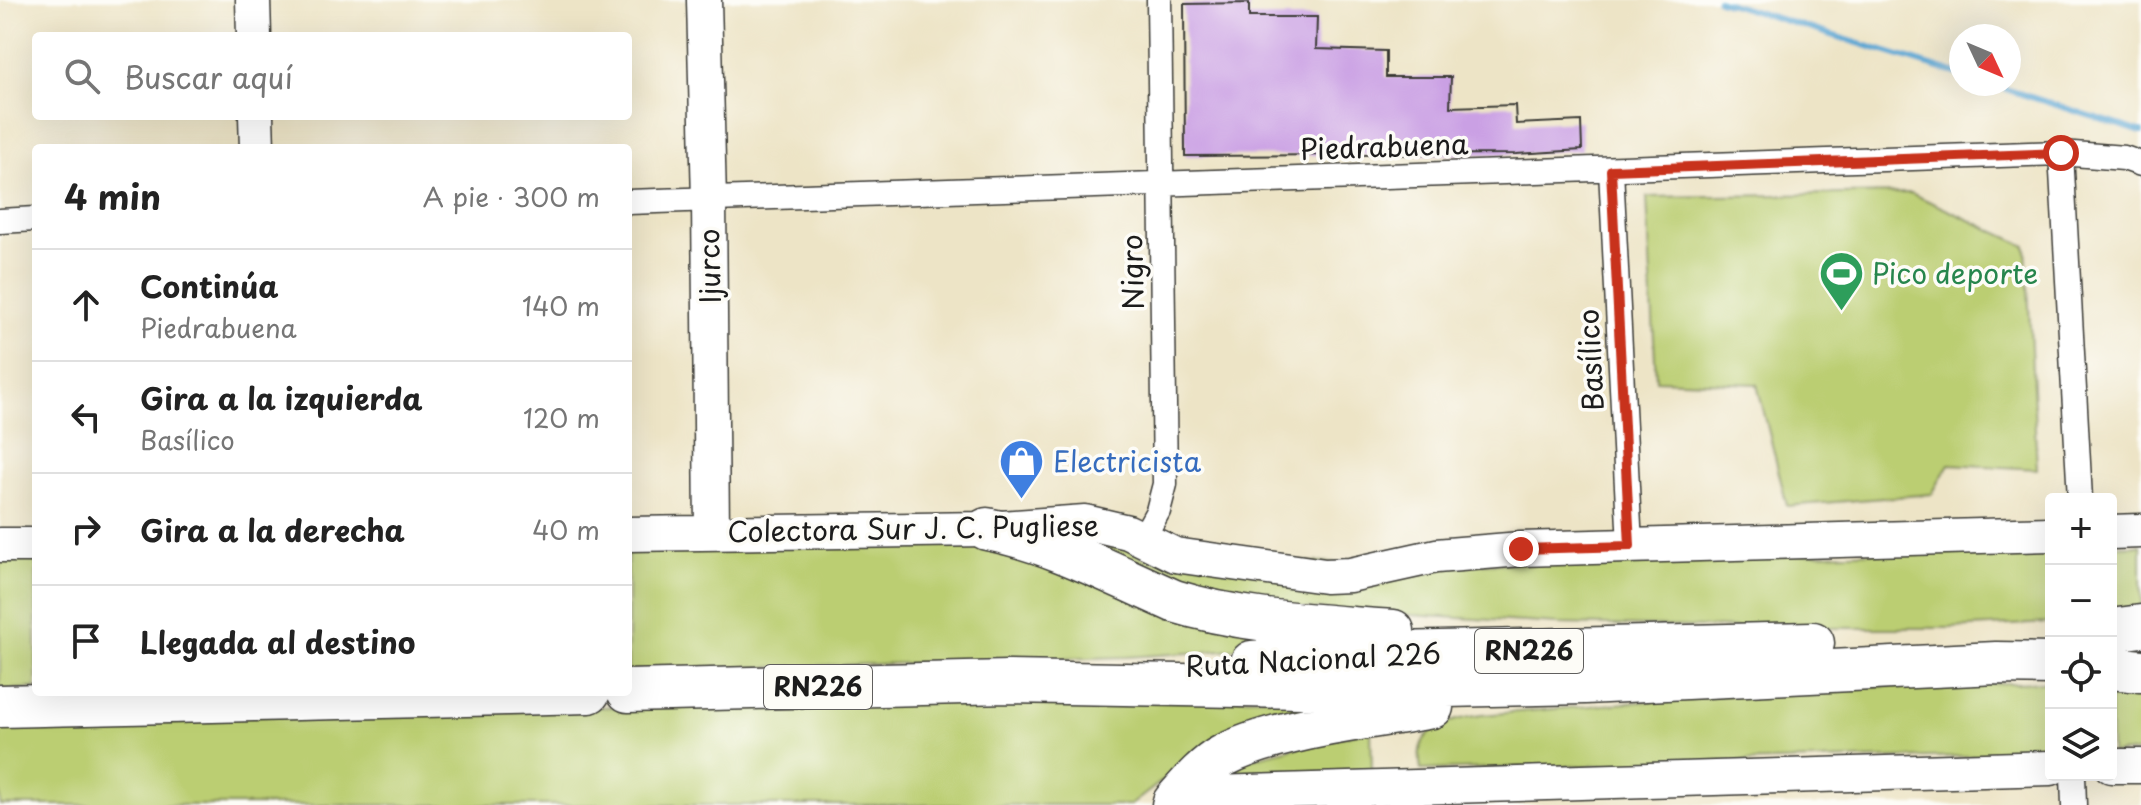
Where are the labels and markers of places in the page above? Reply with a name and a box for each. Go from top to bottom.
sports icon: Pico deporte [1817,250,1865,313]
place label: Pico deporte [1872,251,2038,294]
shop icon: Electricista [998,438,1046,501]
place label: Electricista [1053,439,1202,482]

